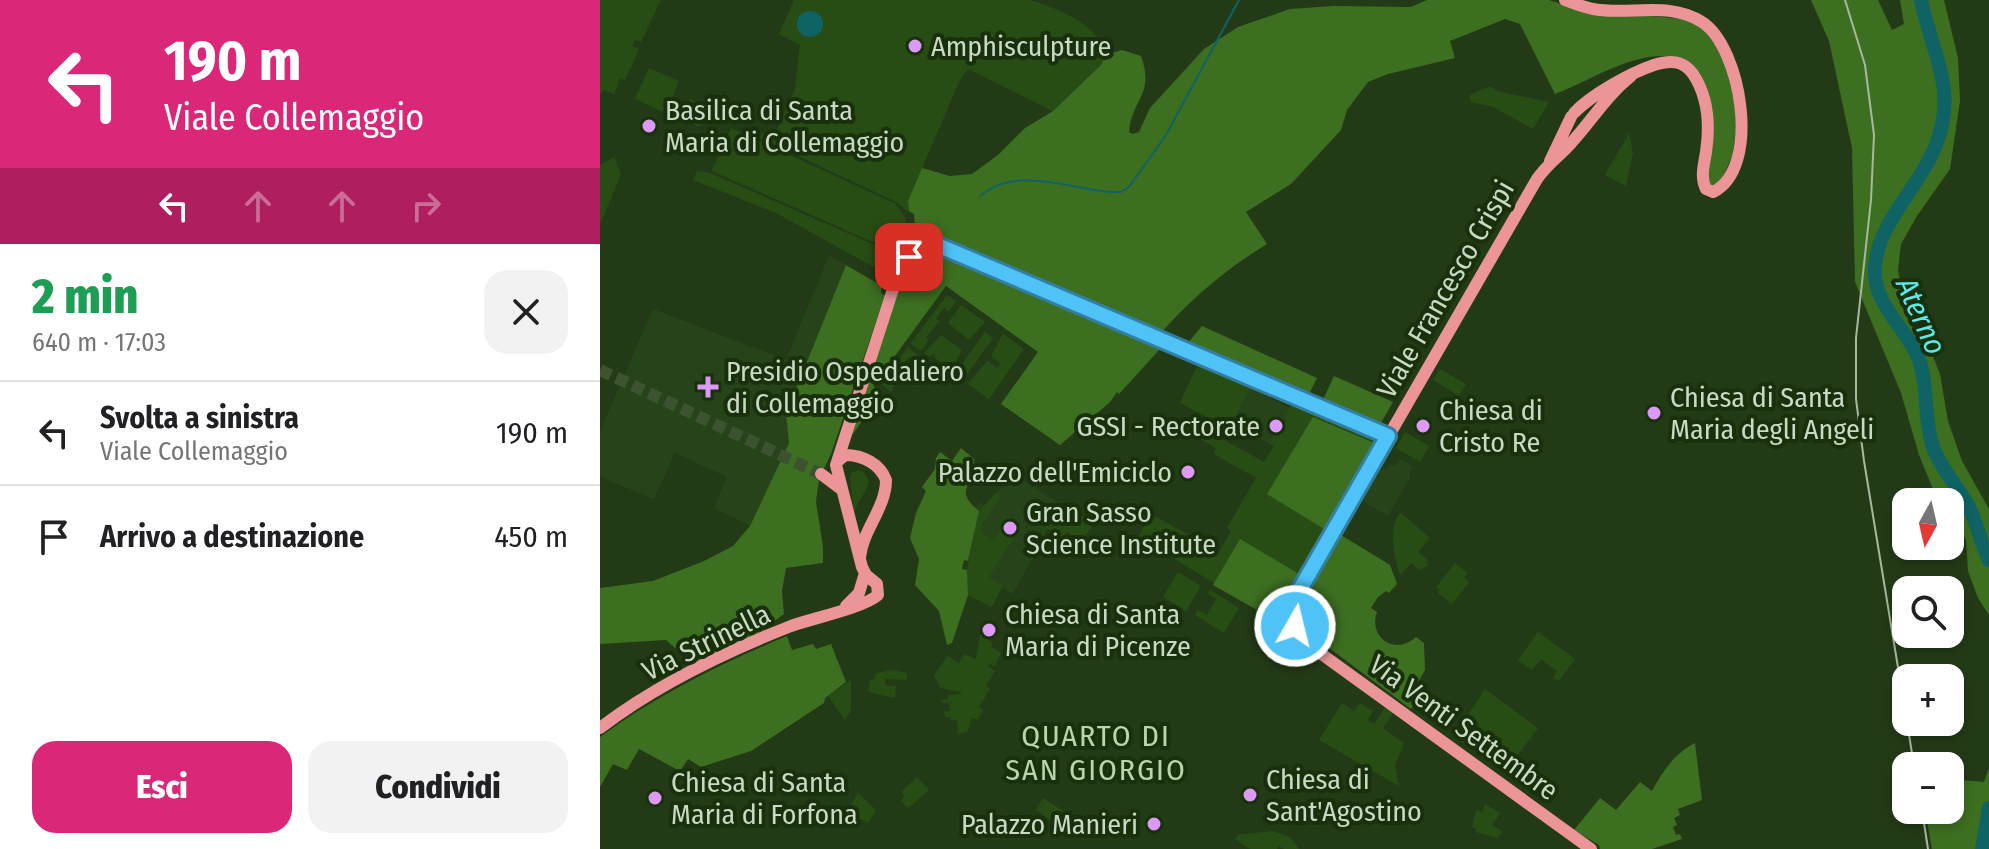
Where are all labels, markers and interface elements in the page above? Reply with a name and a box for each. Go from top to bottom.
text: 190 m [164,28,302,95]
place label: Amphisculpture [931,30,1111,63]
icon: left [32,32,136,136]
marker: Amphisculpture [906,37,924,55]
place label: Basilica di Santa Maria di Collemaggio [665,94,904,159]
text: Viale Collemaggio [164,96,424,140]
marker: Basilica di Santa Maria di Collemaggio [640,117,658,135]
street label: Viale Francesco Crispi [1370,175,1521,404]
icon: left [152,184,196,228]
icon: ahead [236,184,280,228]
icon: ahead [320,184,364,228]
icon: right [404,184,448,228]
pin [875,223,943,291]
icon: arrive [887,235,931,279]
text: 2 min [32,268,138,326]
button: close [484,270,568,354]
water label: Aterno [1888,271,1954,360]
text: 640 m · 17:03 [32,327,166,358]
place label: Presidio Ospedaliero di Collemaggio [726,355,964,420]
marker: Presidio Ospedaliero di Collemaggio [697,376,719,398]
place label: Chiesa di Santa Maria degli Angeli [1670,381,1874,446]
place label: Chiesa di Cristo Re [1439,394,1543,459]
text: Svolta a sinistra [100,400,299,436]
marker: Chiesa di Santa Maria degli Angeli [1645,404,1663,422]
place label: GSSI - Rectorate [1076,410,1260,443]
icon: left [32,411,76,455]
text: 190 m [496,415,568,451]
marker: GSSI - Rectorate [1267,417,1285,435]
marker: Chiesa di Cristo Re [1414,417,1432,435]
text: Viale Collemaggio [100,436,288,467]
place label: Palazzo dell'Emiciclo [938,456,1172,489]
marker: Palazzo dell'Emiciclo [1179,463,1197,481]
north arrow [1892,488,1964,560]
map controls [1892,488,1964,824]
place label: Gran Sasso Science Institute [1026,496,1216,561]
icon: arrive [32,515,76,559]
text: Arrivo a destinazione [100,519,364,555]
text: 450 m [494,519,568,555]
marker: Gran Sasso Science Institute [1001,519,1019,537]
button: search [1892,576,1964,648]
position arrow [1253,584,1337,668]
street label: Via Strinella [637,597,776,688]
place label: Chiesa di Santa Maria di Picenze [1005,598,1191,663]
marker: Chiesa di Santa Maria di Picenze [980,621,998,639]
street label: Via Venti Settembre [1363,648,1565,807]
button: + [1892,664,1964,736]
district label: QUARTO DI SAN GIORGIO [1005,718,1187,788]
button: Esci [32,741,292,833]
button: Condividi [308,741,568,833]
button: − [1892,752,1964,824]
place label: Chiesa di Sant'Agostino [1266,763,1422,828]
place label: Chiesa di Santa Maria di Forfona [671,766,858,831]
marker: Chiesa di Sant'Agostino [1241,786,1259,804]
marker: Chiesa di Santa Maria di Forfona [646,789,664,807]
place label: Palazzo Manieri [961,808,1138,841]
marker: Palazzo Manieri [1145,815,1163,833]

